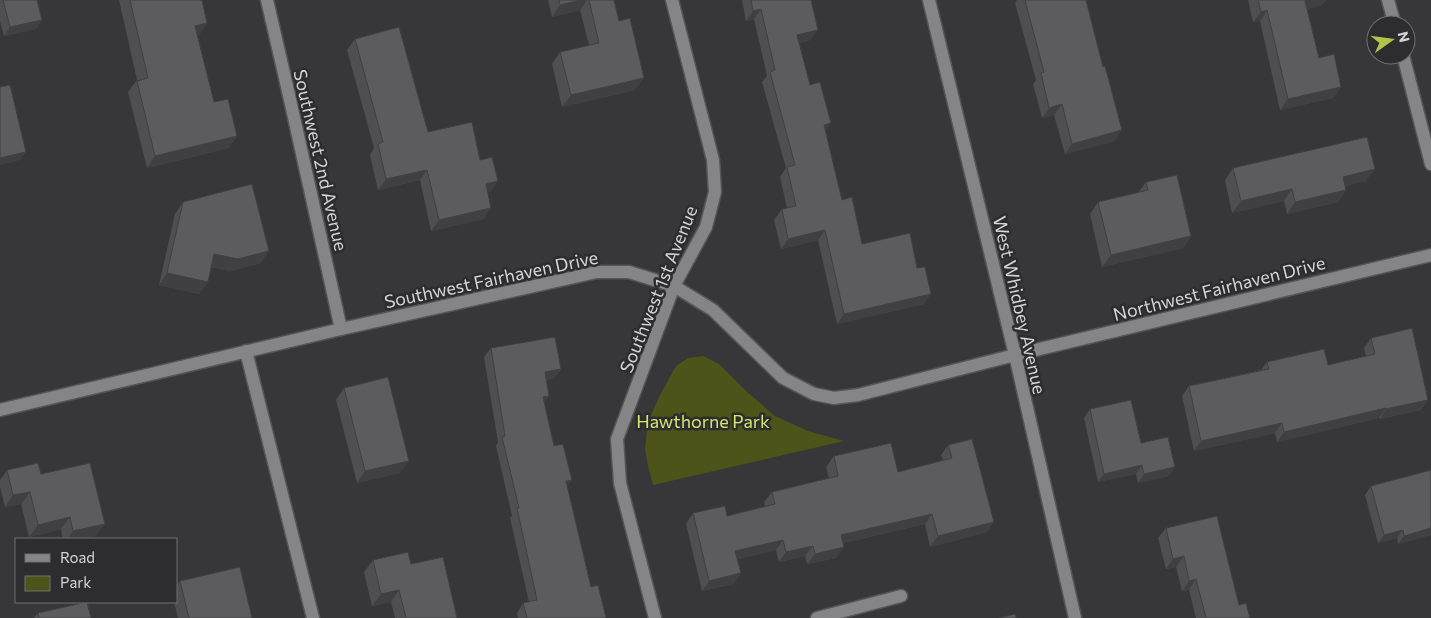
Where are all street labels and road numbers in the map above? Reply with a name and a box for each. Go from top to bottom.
street label: Southwest 2nd Avenue [289,67,353,253]
street label: Southwest 1st Avenue [614,202,702,376]
street label: West Whidbey Avenue [989,214,1051,396]
street label: Southwest Fairhaven Drive [382,246,600,312]
street label: Northwest Fairhaven Drive [1111,251,1327,325]

